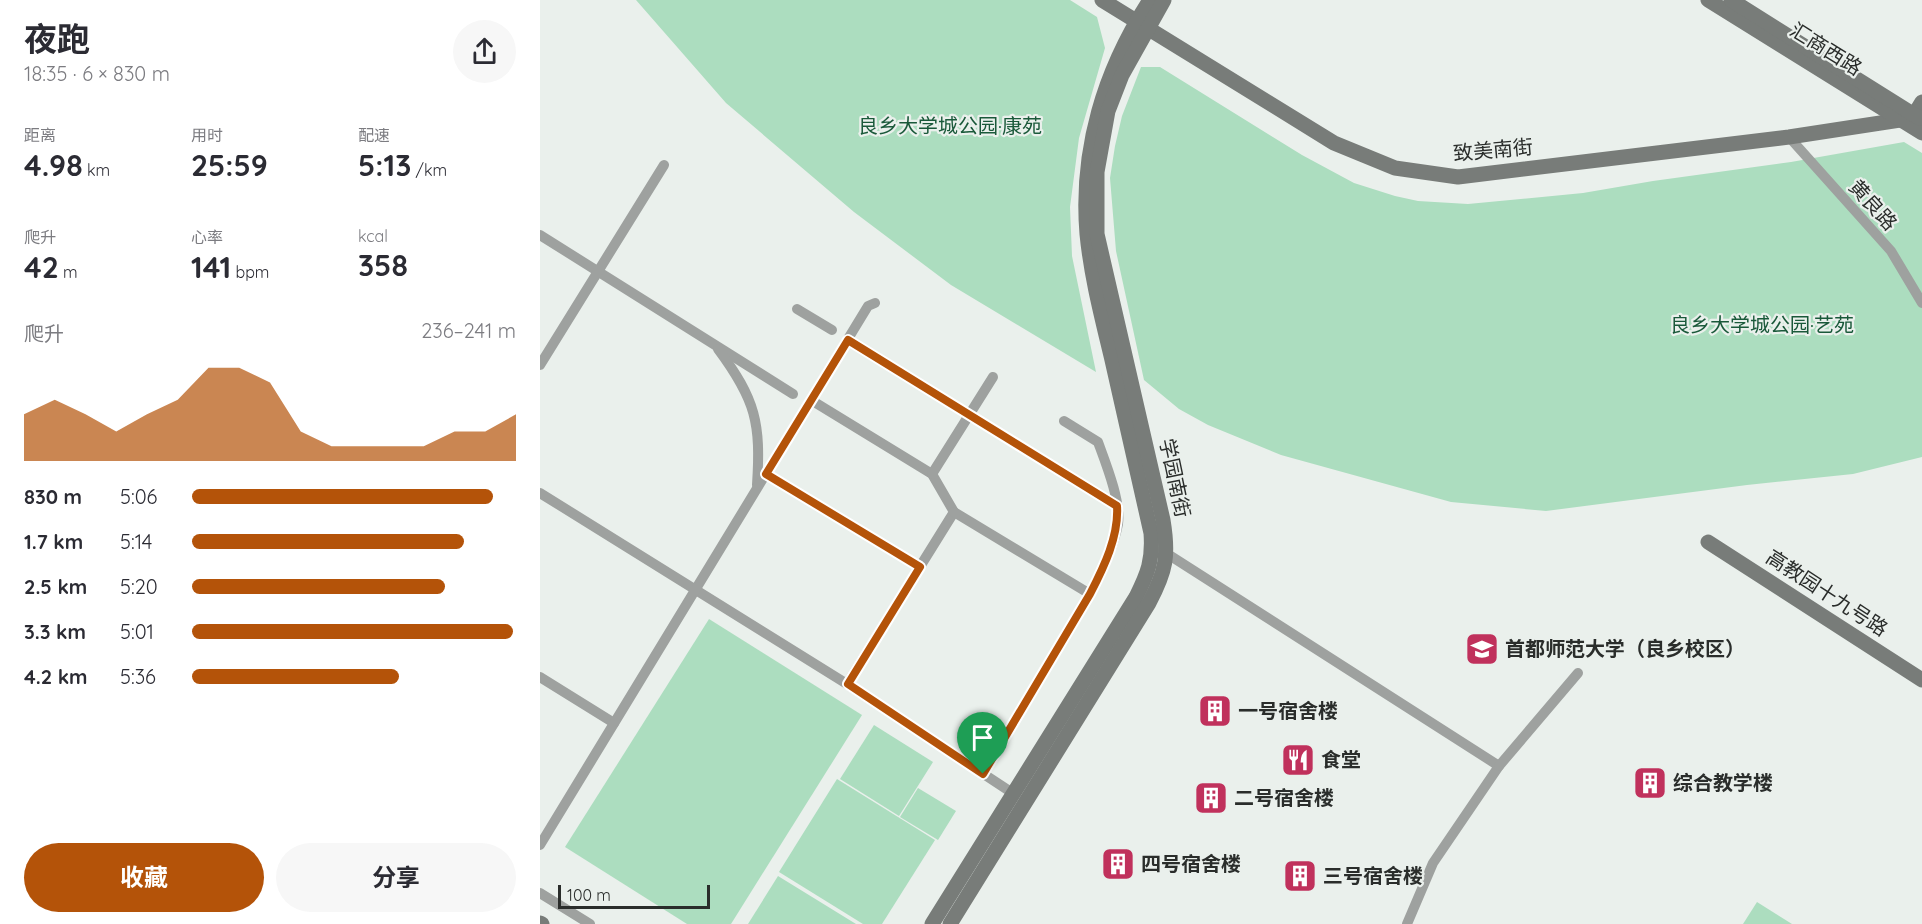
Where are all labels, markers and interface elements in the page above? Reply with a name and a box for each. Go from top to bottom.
street label: 汇商西路 [1786,17,1867,80]
text: 夜跑 [24,18,90,59]
button: share [453,20,516,83]
text: 18:35 · 6 × 830 m [24,61,170,86]
park label: 良乡大学城公园·康苑 [858,113,1042,138]
text: 距离 [24,125,56,145]
text: 用时 [191,125,223,145]
text: 配速 [358,125,390,145]
street label: 致美南街 [1452,134,1534,165]
text: 4.98 [24,146,83,184]
text: 25:59 [191,146,268,184]
text: 5:13 [358,146,411,184]
text: km [83,160,110,180]
text: /km [411,160,447,180]
street label: 黄良路 [1844,174,1903,235]
text: kcal [358,226,388,246]
text: 爬升 [24,227,56,247]
text: 心率 [191,227,223,247]
text: 358 [358,246,408,284]
text: 42 [24,248,59,286]
text: 141 [191,248,231,286]
text: m [59,262,78,282]
text: bpm [231,262,269,282]
park label: 良乡大学城公园·艺苑 [1670,312,1854,337]
text: 236–241 m [421,318,516,343]
text: 爬升 [24,321,64,346]
street label: 学园南街 [1155,436,1196,520]
text: 830 m [24,484,82,509]
text: 5:06 [120,484,157,509]
text: 1.7 km [24,529,83,554]
text: 5:14 [120,529,152,554]
street label: 高教园十九号路 [1762,544,1893,641]
text: 2.5 km [24,574,87,599]
text: 5:20 [120,574,158,599]
text: 3.3 km [24,619,86,644]
text: 5:01 [120,619,154,644]
school or university icon: 首都师范大学（良乡校区） [1464,631,1500,667]
place label: 首都师范大学（良乡校区） [1505,636,1745,661]
text: 4.2 km [24,664,88,689]
text: 5:36 [120,664,156,689]
building icon: 一号宿舍楼 [1197,693,1233,729]
place label: 一号宿舍楼 [1238,698,1338,723]
pin [957,712,1008,774]
icon: arrive [966,721,999,754]
restaurant icon: 食堂 [1280,742,1316,778]
place label: 食堂 [1321,747,1361,772]
building icon: 综合教学楼 [1632,765,1668,801]
place label: 综合教学楼 [1673,770,1773,795]
building icon: 二号宿舍楼 [1193,780,1229,816]
place label: 二号宿舍楼 [1234,785,1334,810]
button: 收藏 [24,843,264,912]
button: 分享 [276,843,516,912]
building icon: 四号宿舍楼 [1100,846,1136,882]
place label: 四号宿舍楼 [1141,851,1241,876]
building icon: 三号宿舍楼 [1282,858,1318,894]
place label: 三号宿舍楼 [1323,863,1423,888]
scale bar [558,882,710,910]
text: 100 m [567,885,611,905]

